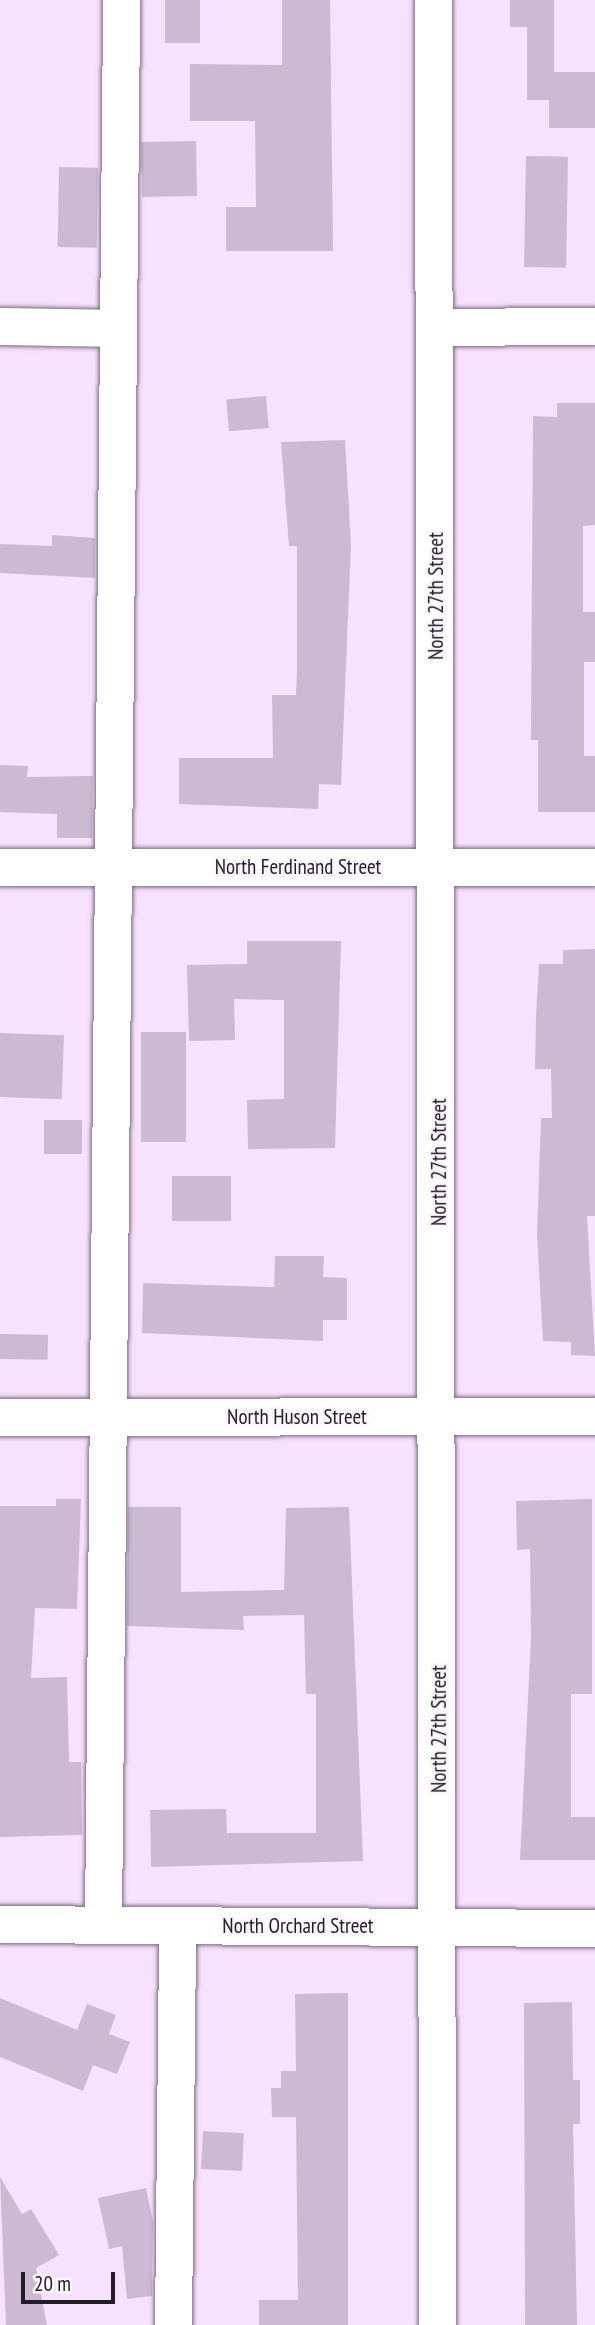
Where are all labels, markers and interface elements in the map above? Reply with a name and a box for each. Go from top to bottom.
street label: North 27th Street [423,532,449,660]
street label: North Ferdinand Street [215,854,381,880]
street label: North 27th Street [426,1098,452,1226]
street label: North Huson Street [227,1404,367,1430]
street label: North 27th Street [426,1665,452,1793]
street label: North Orchard Street [222,1913,374,1939]
scale bar [24,2258,119,2302]
text: 20 m [34,2270,71,2297]

